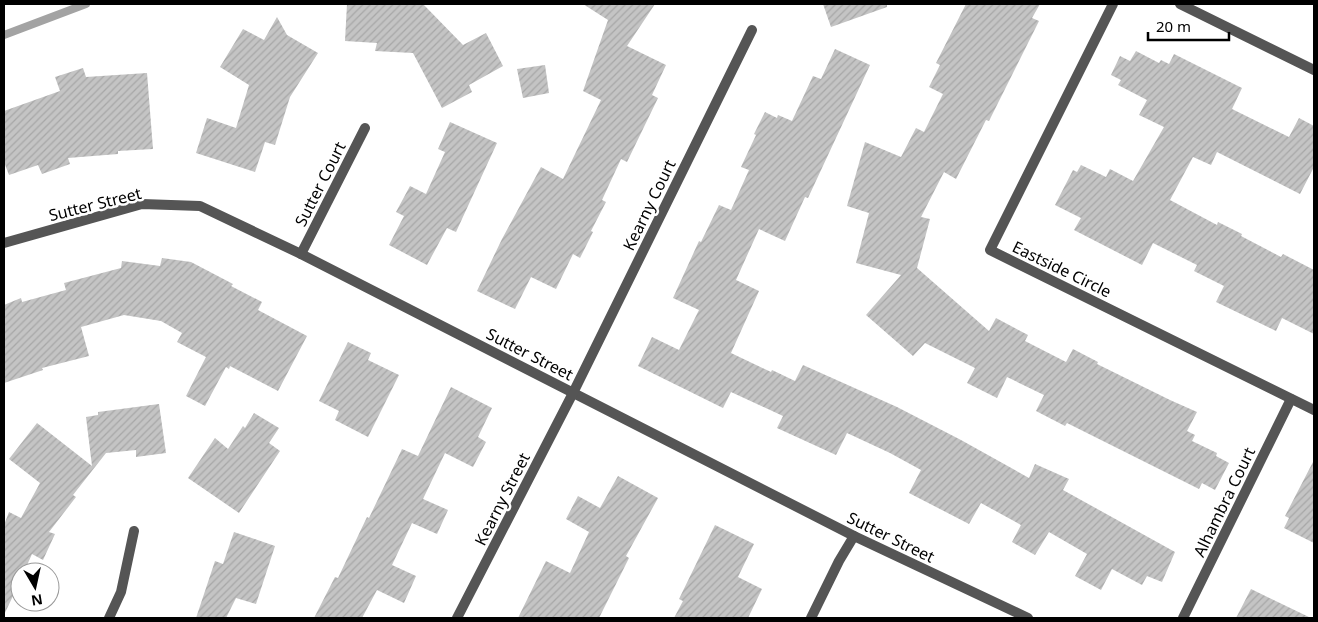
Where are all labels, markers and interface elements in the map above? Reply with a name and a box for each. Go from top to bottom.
scale bar [1148,10,1229,42]
text: 20 m [1156,16,1191,36]
street label: Sutter Court [289,138,351,230]
street label: Kearny Court [617,156,681,254]
street label: Sutter Street [46,182,144,226]
street label: Eastside Circle [1009,236,1115,302]
street label: Sutter Street [483,323,577,385]
street label: Alhambra Court [1188,443,1260,561]
street label: Kearny Street [469,449,535,549]
street label: Sutter Street [844,506,939,568]
north arrow [10,562,60,612]
text: N [30,590,44,611]

